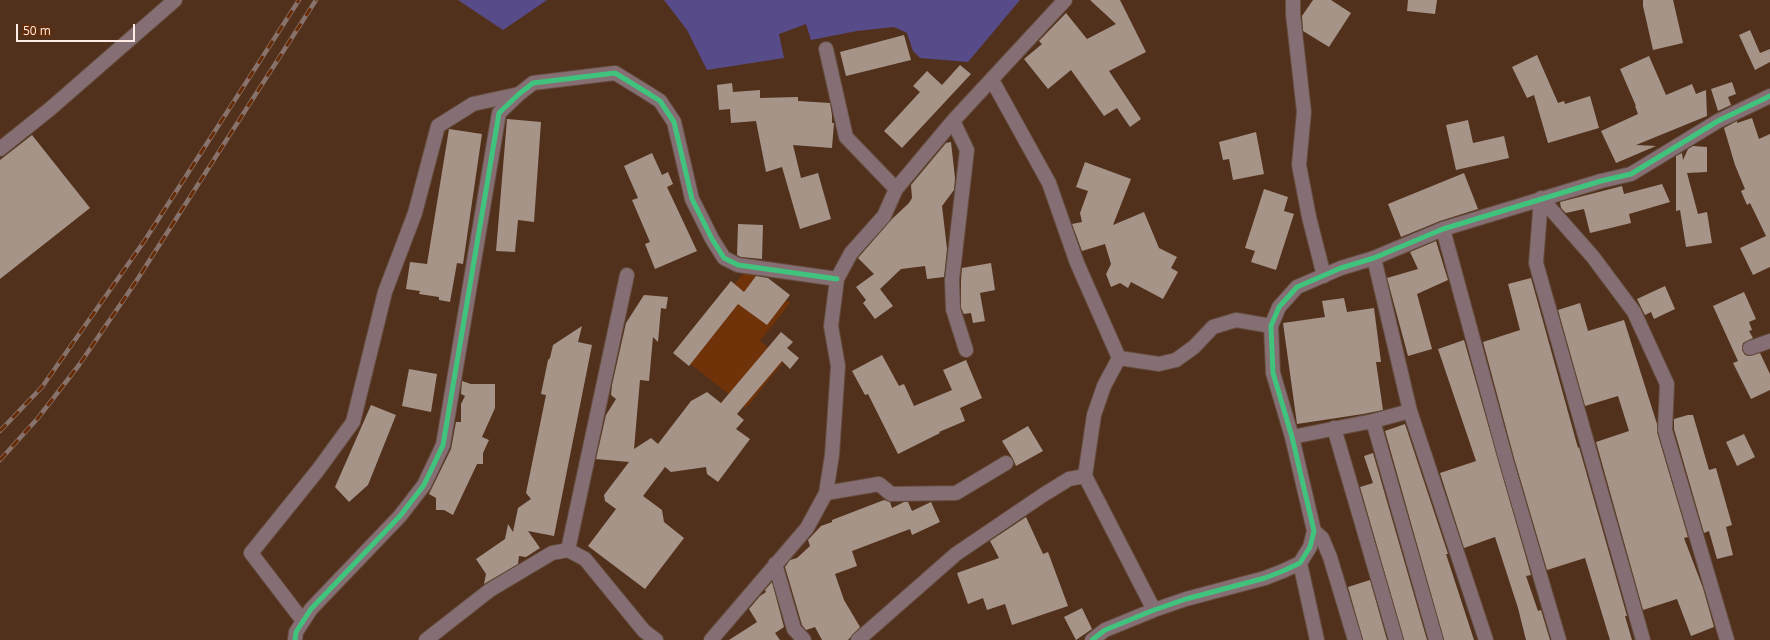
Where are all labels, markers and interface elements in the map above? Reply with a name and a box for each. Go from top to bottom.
scale bar [18,16,137,42]
text: 50 m [23,22,51,39]

